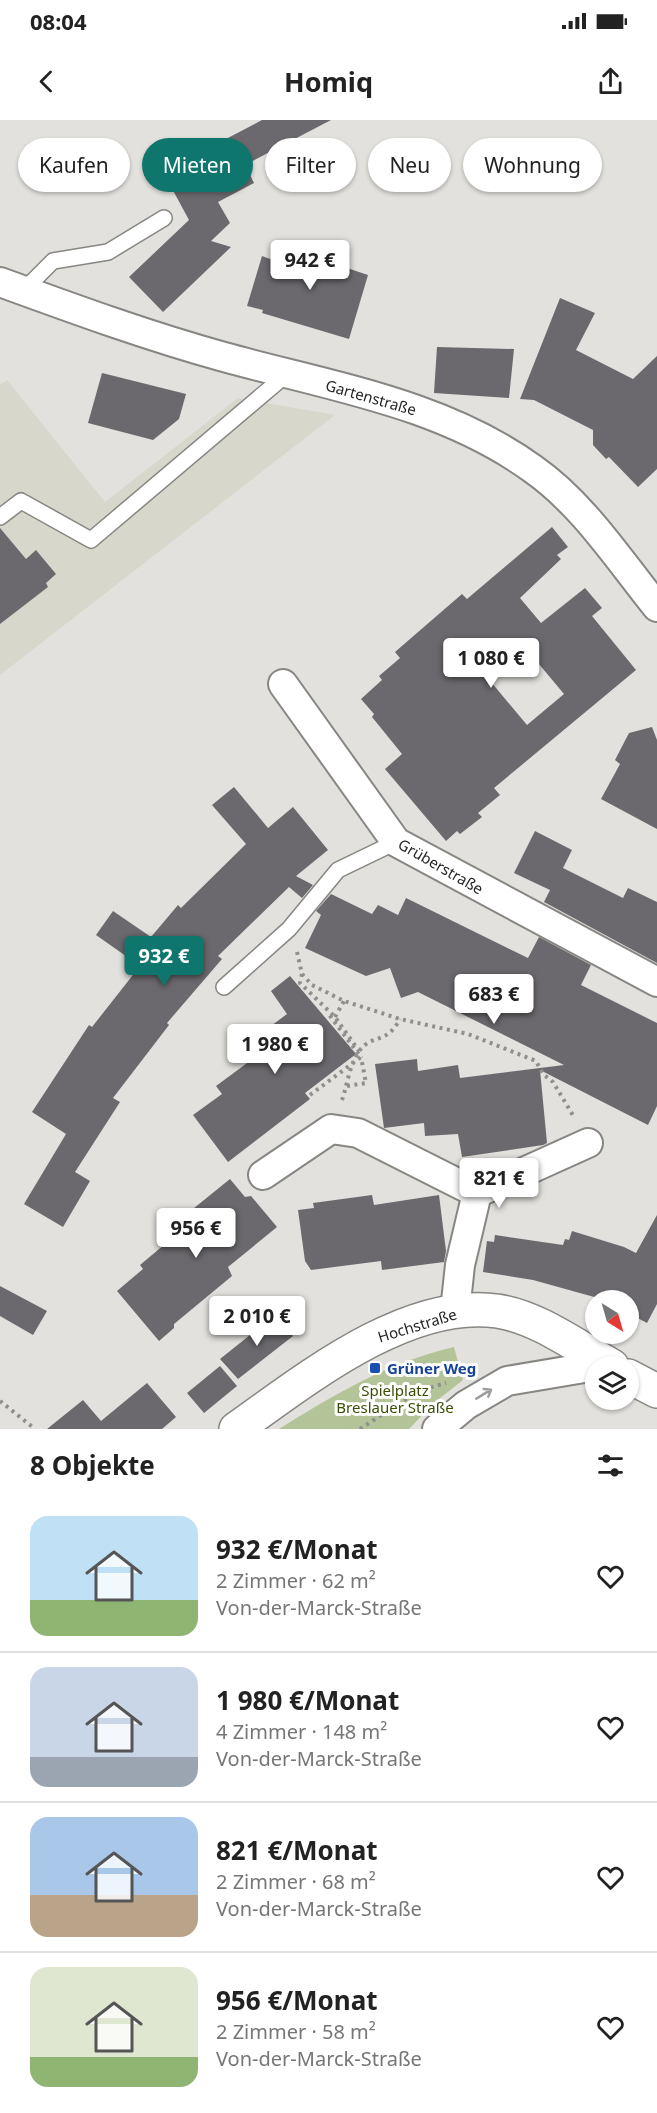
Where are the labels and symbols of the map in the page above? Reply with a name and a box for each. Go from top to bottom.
pin: 942 € [268,240,352,291]
street label: Gartenstraße [323,374,419,420]
pin: 1 080 € [436,638,546,689]
street label: Grüberstraße [395,834,487,898]
pin: 932 € [122,936,206,987]
pin: 683 € [452,974,536,1025]
pin: 1 980 € [220,1024,330,1075]
pin: 821 € [457,1158,541,1209]
pin: 956 € [154,1208,238,1259]
north arrow [585,1290,639,1344]
pin: 2 010 € [202,1296,312,1347]
street label: Hochstraße [375,1304,459,1346]
place label: Grüner Weg [387,1358,476,1378]
marker: Grüner Weg [368,1361,382,1375]
park label: Spielplatz Breslauer Straße [336,1380,454,1417]
one-way arrow [475,1388,492,1400]

